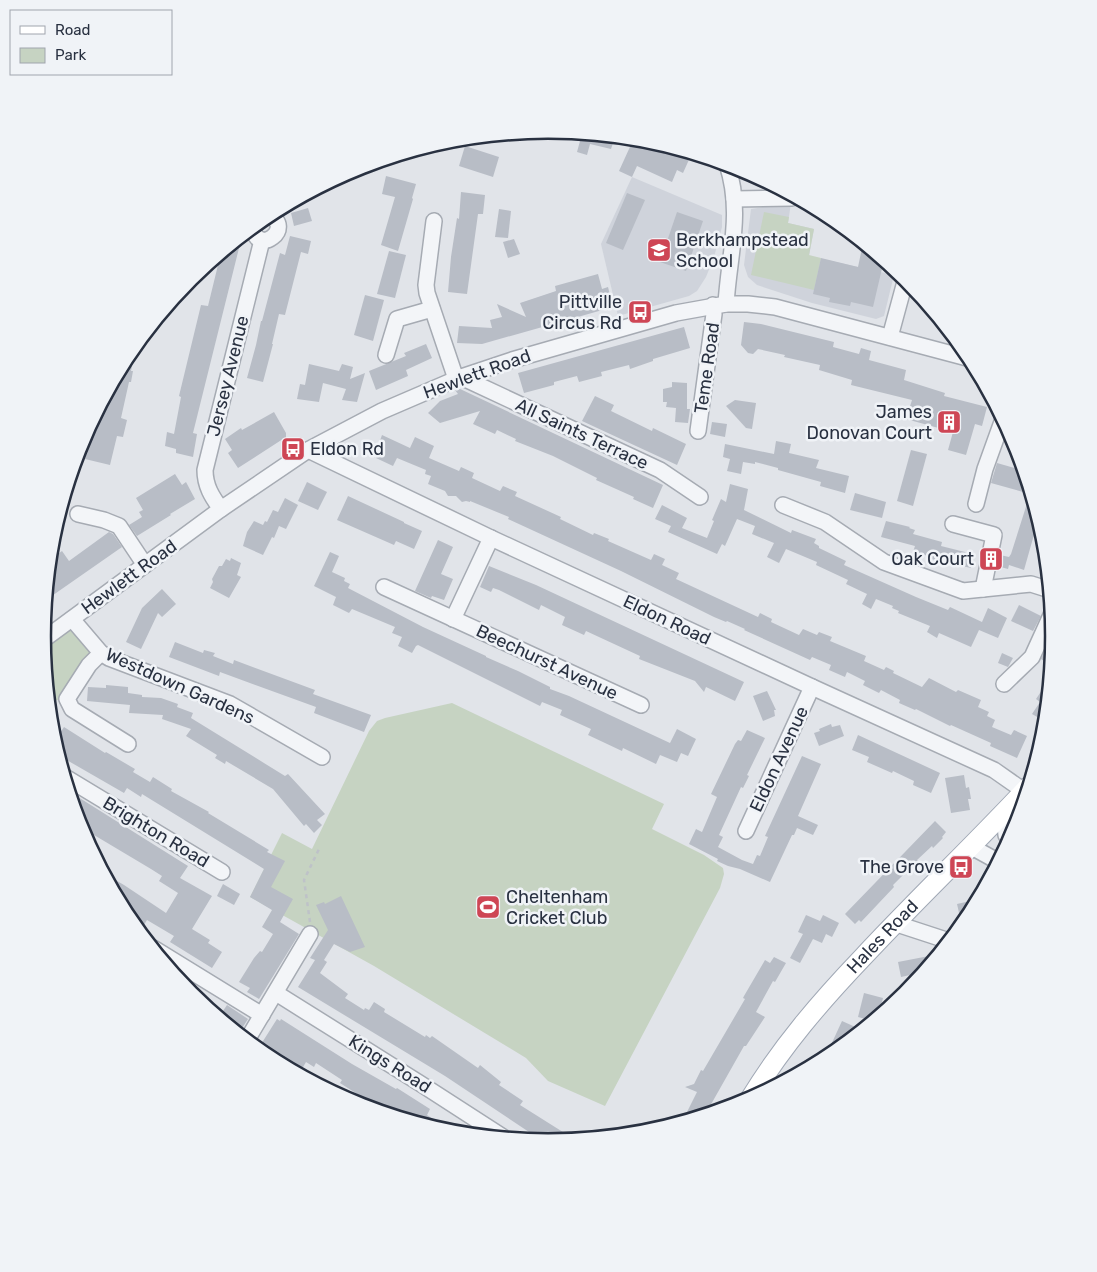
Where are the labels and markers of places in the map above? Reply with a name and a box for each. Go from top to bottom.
place label: Berkhampstead School [676,229,809,272]
school or university icon: Berkhampstead School [646,237,672,263]
place label: Pittville Circus Rd [542,291,622,334]
bus stop icon: Pittville Circus Rd [627,299,653,325]
place label: James Donovan Court [806,401,932,444]
building icon: James Donovan Court [936,409,962,435]
bus stop icon: Eldon Rd [280,436,306,462]
place label: Eldon Rd [310,438,384,460]
building icon: Oak Court [978,546,1004,572]
place label: Oak Court [891,548,974,570]
bus stop icon: The Grove [948,854,974,880]
place label: The Grove [860,856,944,878]
place label: Cheltenham Cricket Club [506,886,608,929]
sports icon: Cheltenham Cricket Club [475,894,501,920]

